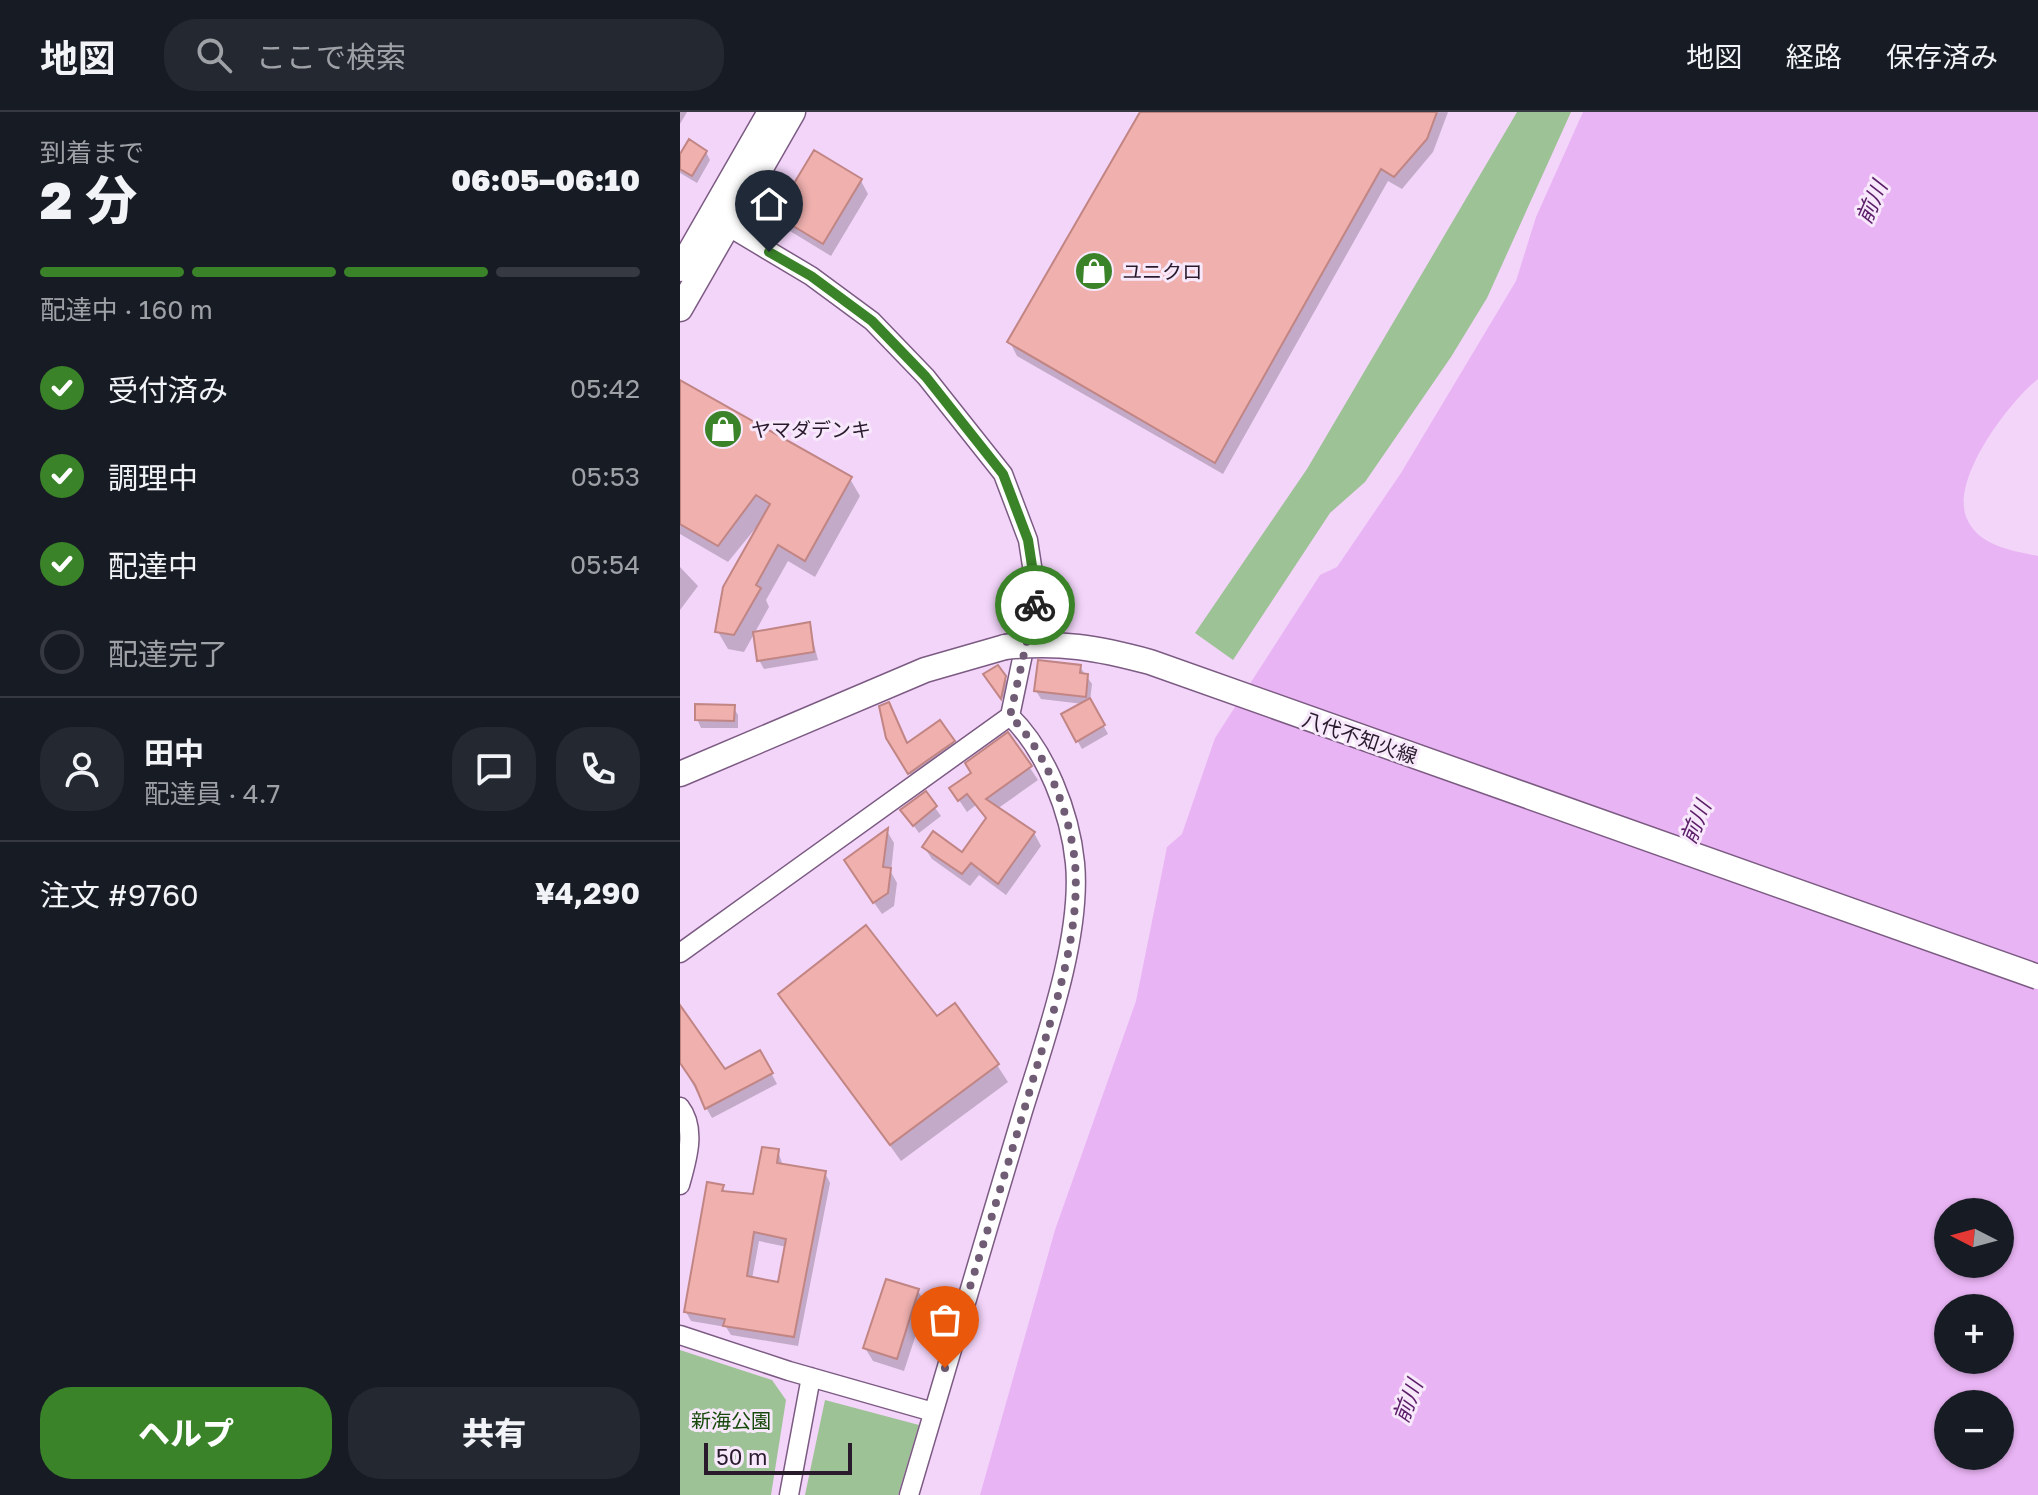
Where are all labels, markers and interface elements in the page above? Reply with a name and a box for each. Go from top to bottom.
search box [164,19,724,91]
icon: search [192,33,236,77]
text: 地図 [40,35,116,80]
text: ここで検索 [256,39,406,75]
text: 地図 [1686,40,1742,73]
text: 経路 [1786,40,1842,73]
text: 保存済み [1886,40,1998,73]
text: 到着まで [40,137,144,168]
text: 06:05–06:10 [451,162,640,198]
text: 2 分 [40,168,137,230]
pin [735,170,803,252]
water label: 前川 [1850,175,1893,228]
icon: home [747,182,791,226]
shop icon: ユニクロ [1073,250,1115,292]
place label: ユニクロ [1122,259,1202,283]
text: 配達中 · 160 m [40,294,213,325]
icon: check [40,366,84,410]
text: 受付済み [108,372,228,408]
text: 05:42 [570,373,640,404]
shop icon: ヤマダデンキ [702,408,744,450]
place label: ヤマダデンキ [751,417,871,441]
icon: check [40,454,84,498]
text: 調理中 [108,460,198,496]
text: 05:53 [571,461,640,492]
icon: check [40,542,84,586]
text: 配達中 [108,548,198,584]
text: 05:54 [570,549,640,580]
courier [995,565,1075,645]
icon: bike [1013,583,1057,627]
text: 配達完了 [108,636,228,672]
street label: 八代不知火線 [1299,706,1421,768]
button: person [40,727,124,811]
button: chat [452,727,536,811]
button: phone [556,727,640,811]
text: 田中 [144,735,204,771]
text: 配達員 · 4.7 [144,778,280,809]
water label: 前川 [1674,795,1717,848]
text: ¥4,290 [535,875,640,911]
text: 注文 #9760 [40,877,199,913]
north arrow [1934,1198,2014,1278]
map controls [1934,1198,2014,1470]
pin [911,1286,979,1368]
button: + [1934,1294,2014,1374]
icon: bag [923,1298,967,1342]
water label: 前川 [1387,1374,1428,1426]
button: ヘルプ [40,1387,332,1479]
button: 共有 [348,1387,640,1479]
button: − [1934,1390,2014,1470]
park label: 新海公園 [691,1408,771,1432]
scale bar [704,1439,852,1475]
text: 50 m [716,1443,767,1470]

